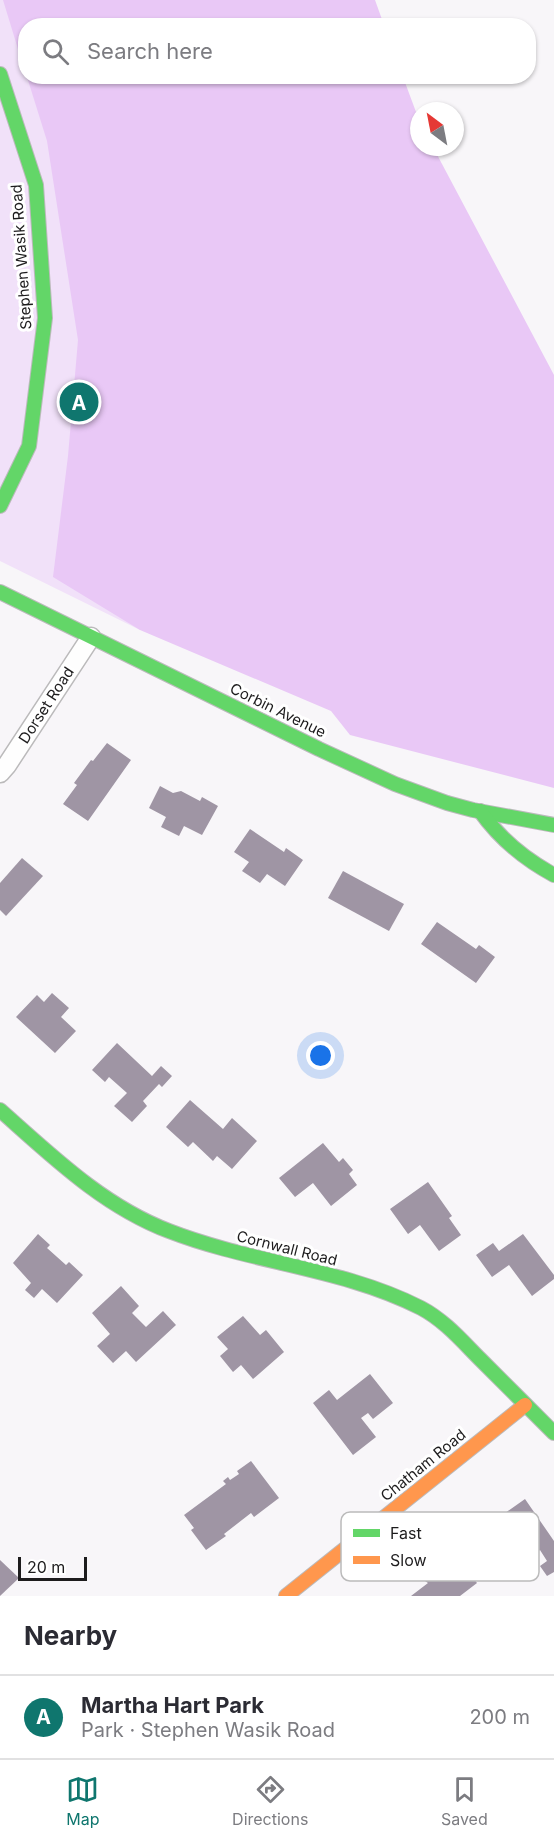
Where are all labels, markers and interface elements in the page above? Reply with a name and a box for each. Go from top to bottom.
search box [18,18,536,84]
icon: search [39,35,72,68]
text: Search here [87,38,213,64]
north arrow [410,102,464,156]
street label: Stephen Wasik Road [6,184,36,330]
pin: A [60,380,98,424]
street label: Dorset Road [14,663,78,747]
street label: Corbin Avenue [227,679,329,741]
your location [306,1041,335,1070]
street label: Cornwall Road [235,1226,339,1270]
street label: Chatham Road [377,1425,469,1505]
legend [341,1512,539,1581]
text: Fast [390,1523,422,1543]
text: Slow [390,1550,427,1570]
scale bar [18,1554,87,1582]
text: 20 m [27,1557,65,1577]
text: Nearby [24,1620,117,1651]
text: Martha Hart Park [81,1692,264,1718]
text: A [36,1705,51,1729]
text: 200 m [469,1705,530,1729]
text: Park · Stephen Wasik Road [81,1718,335,1742]
tab: Map [66,1773,100,1829]
tab: Directions [232,1773,308,1829]
tab: Saved [441,1773,488,1829]

